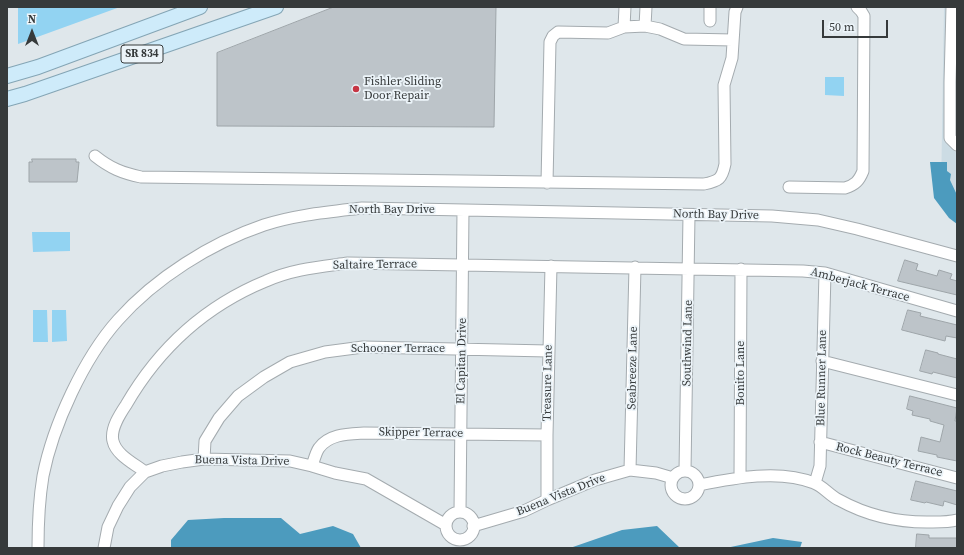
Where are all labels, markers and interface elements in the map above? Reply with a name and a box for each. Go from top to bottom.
north arrow [12,12,52,52]
text: N [28,12,36,27]
scale bar [824,12,890,38]
text: 50 m [829,19,855,35]
road number: SR 834 [121,45,163,63]
place label: Fishler Sliding Door Repair [364,75,441,103]
marker: Fishler Sliding Door Repair [351,84,361,94]
street label: North Bay Drive [349,203,435,217]
street label: North Bay Drive [673,207,759,223]
street label: Saltaire Terrace [333,257,417,273]
street label: Amberjack Terrace [809,265,911,305]
street label: Southwind Lane [680,300,696,386]
street label: El Capitan Drive [454,318,470,404]
street label: Seabreeze Lane [625,326,641,410]
street label: Blue Runner Lane [814,330,830,426]
street label: Bonito Lane [734,341,748,405]
street label: Schooner Terrace [351,342,445,356]
street label: Treasure Lane [540,345,556,421]
street label: Skipper Terrace [379,425,463,441]
street label: Rock Beauty Terrace [834,440,944,480]
street label: Buena Vista Drive [195,453,289,469]
street label: Buena Vista Drive [514,471,608,519]

